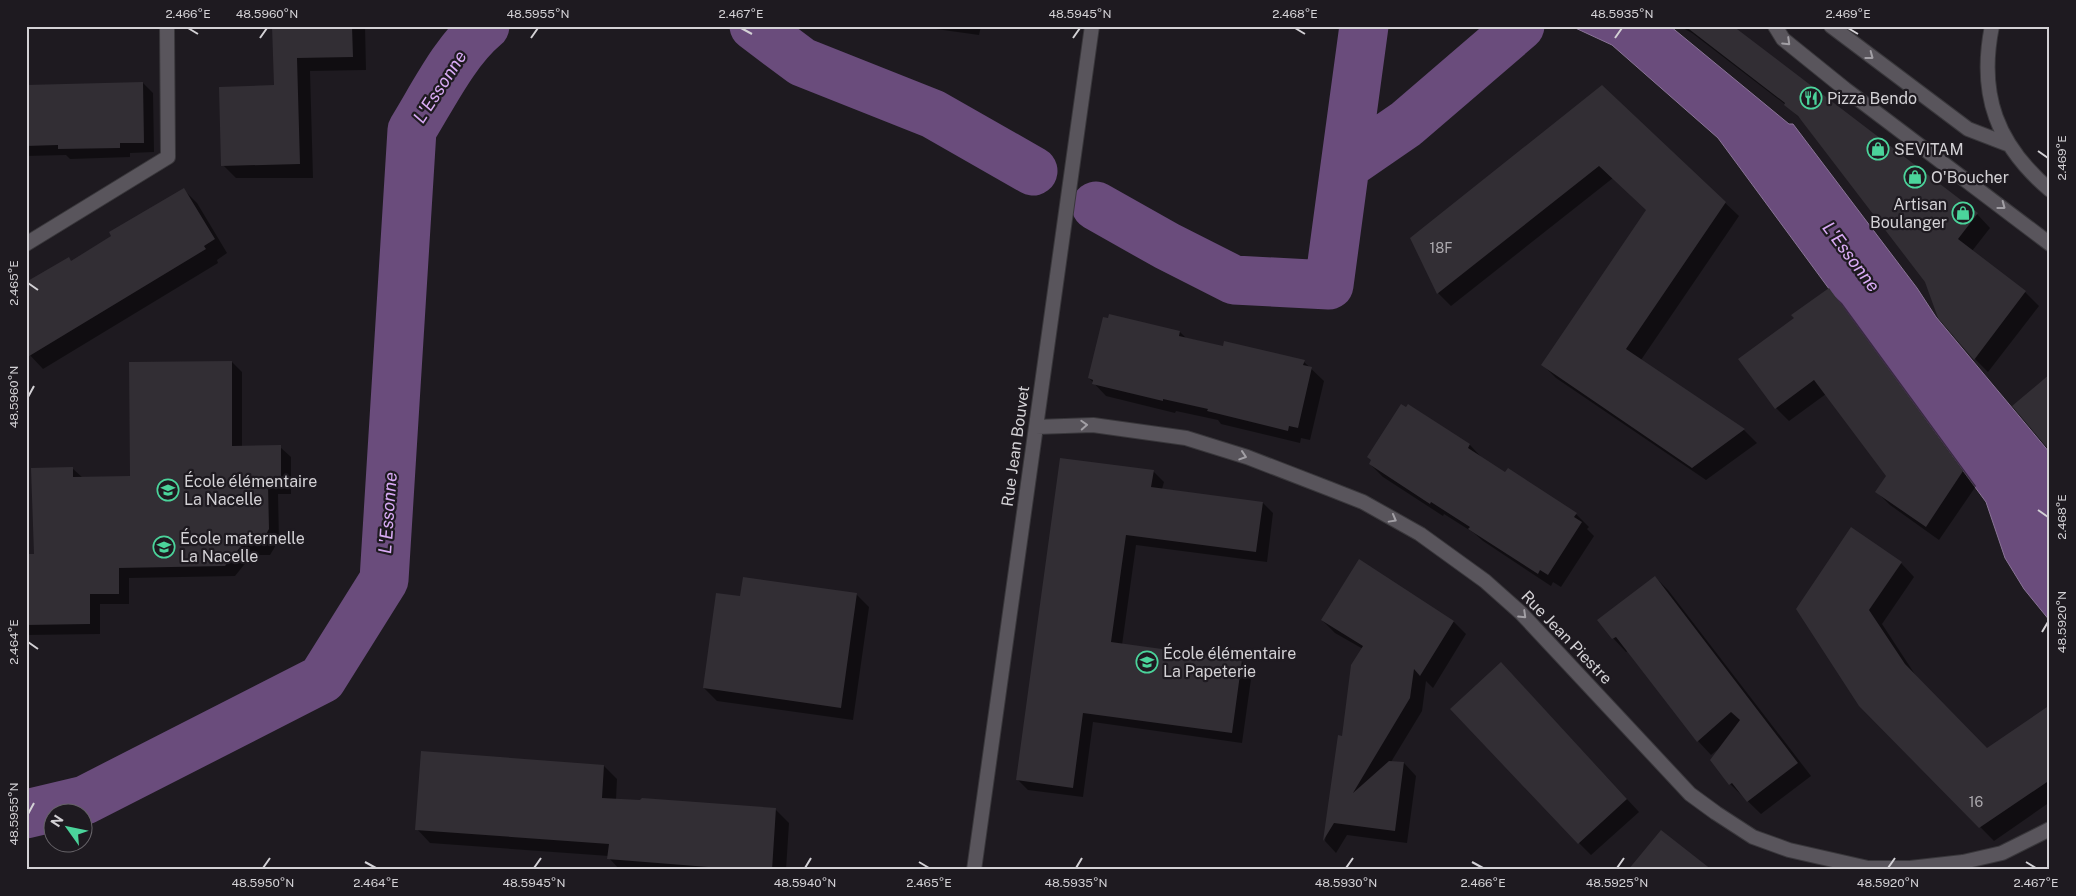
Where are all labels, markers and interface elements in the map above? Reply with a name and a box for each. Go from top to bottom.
text: 2.466°E [165,7,211,21]
text: 48.5960°N [236,7,298,21]
text: 48.5955°N [506,7,570,21]
text: 2.467°E [719,7,763,21]
text: 48.5945°N [1049,7,1111,21]
text: 2.468°E [1272,7,1318,21]
text: 48.5935°N [1591,7,1653,21]
text: 2.469°E [1825,7,1871,21]
one-way arrow [1782,36,1791,45]
water label: L'Essonne [408,46,471,127]
one-way arrow [1864,50,1874,59]
restaurant icon: Pizza Bendo [1799,86,1823,110]
place label: Pizza Bendo [1827,89,1917,108]
text: 2.469°E [2055,135,2069,181]
shop icon: SEVITAM [1866,137,1890,161]
place label: SEVITAM [1894,140,1964,159]
shop icon: O'Boucher [1903,165,1927,189]
place label: O'Boucher [1931,168,2009,187]
place label: Artisan Boulanger [1870,195,1947,232]
one-way arrow [1996,200,2006,209]
shop icon: Artisan Boulanger [1951,201,1975,225]
water label: L'Essonne [1818,218,1885,296]
house number: 18F [1429,240,1453,256]
text: 2.465°E [7,260,21,306]
text: 48.5960°N [7,366,21,428]
street label: Rue Jean Bouvet [998,384,1033,508]
one-way arrow [1081,420,1089,431]
one-way arrow [1239,450,1247,460]
place label: École élémentaire La Nacelle [184,471,317,509]
water label: L'Essonne [374,471,401,555]
school or university icon: École élémentaire La Nacelle [156,478,180,502]
text: 2.468°E [2055,494,2069,540]
one-way arrow [1387,513,1396,523]
place label: École maternelle La Nacelle [180,528,305,566]
school or university icon: École maternelle La Nacelle [152,535,176,559]
street label: Rue Jean Piestre [1517,587,1616,688]
text: 48.5920°N [2055,591,2069,653]
one-way arrow [1517,609,1526,618]
text: 2.464°E [7,619,21,665]
place label: École élémentaire La Papeterie [1163,643,1296,681]
school or university icon: École élémentaire La Papeterie [1135,650,1159,674]
text: 48.5955°N [7,782,21,846]
house number: 16 [1969,794,1983,810]
north arrow [42,804,92,854]
text: N [47,812,67,830]
text: 48.5950°N [232,876,294,890]
text: 2.464°E [353,876,399,890]
text: 48.5945°N [503,876,565,890]
text: 48.5940°N [774,876,836,890]
text: 2.465°E [906,876,952,890]
text: 48.5935°N [1045,876,1107,890]
text: 48.5930°N [1315,876,1377,890]
text: 2.466°E [1460,876,1506,890]
text: 48.5925°N [1586,876,1648,890]
text: 48.5920°N [1857,876,1919,890]
text: 2.467°E [2014,876,2058,890]

